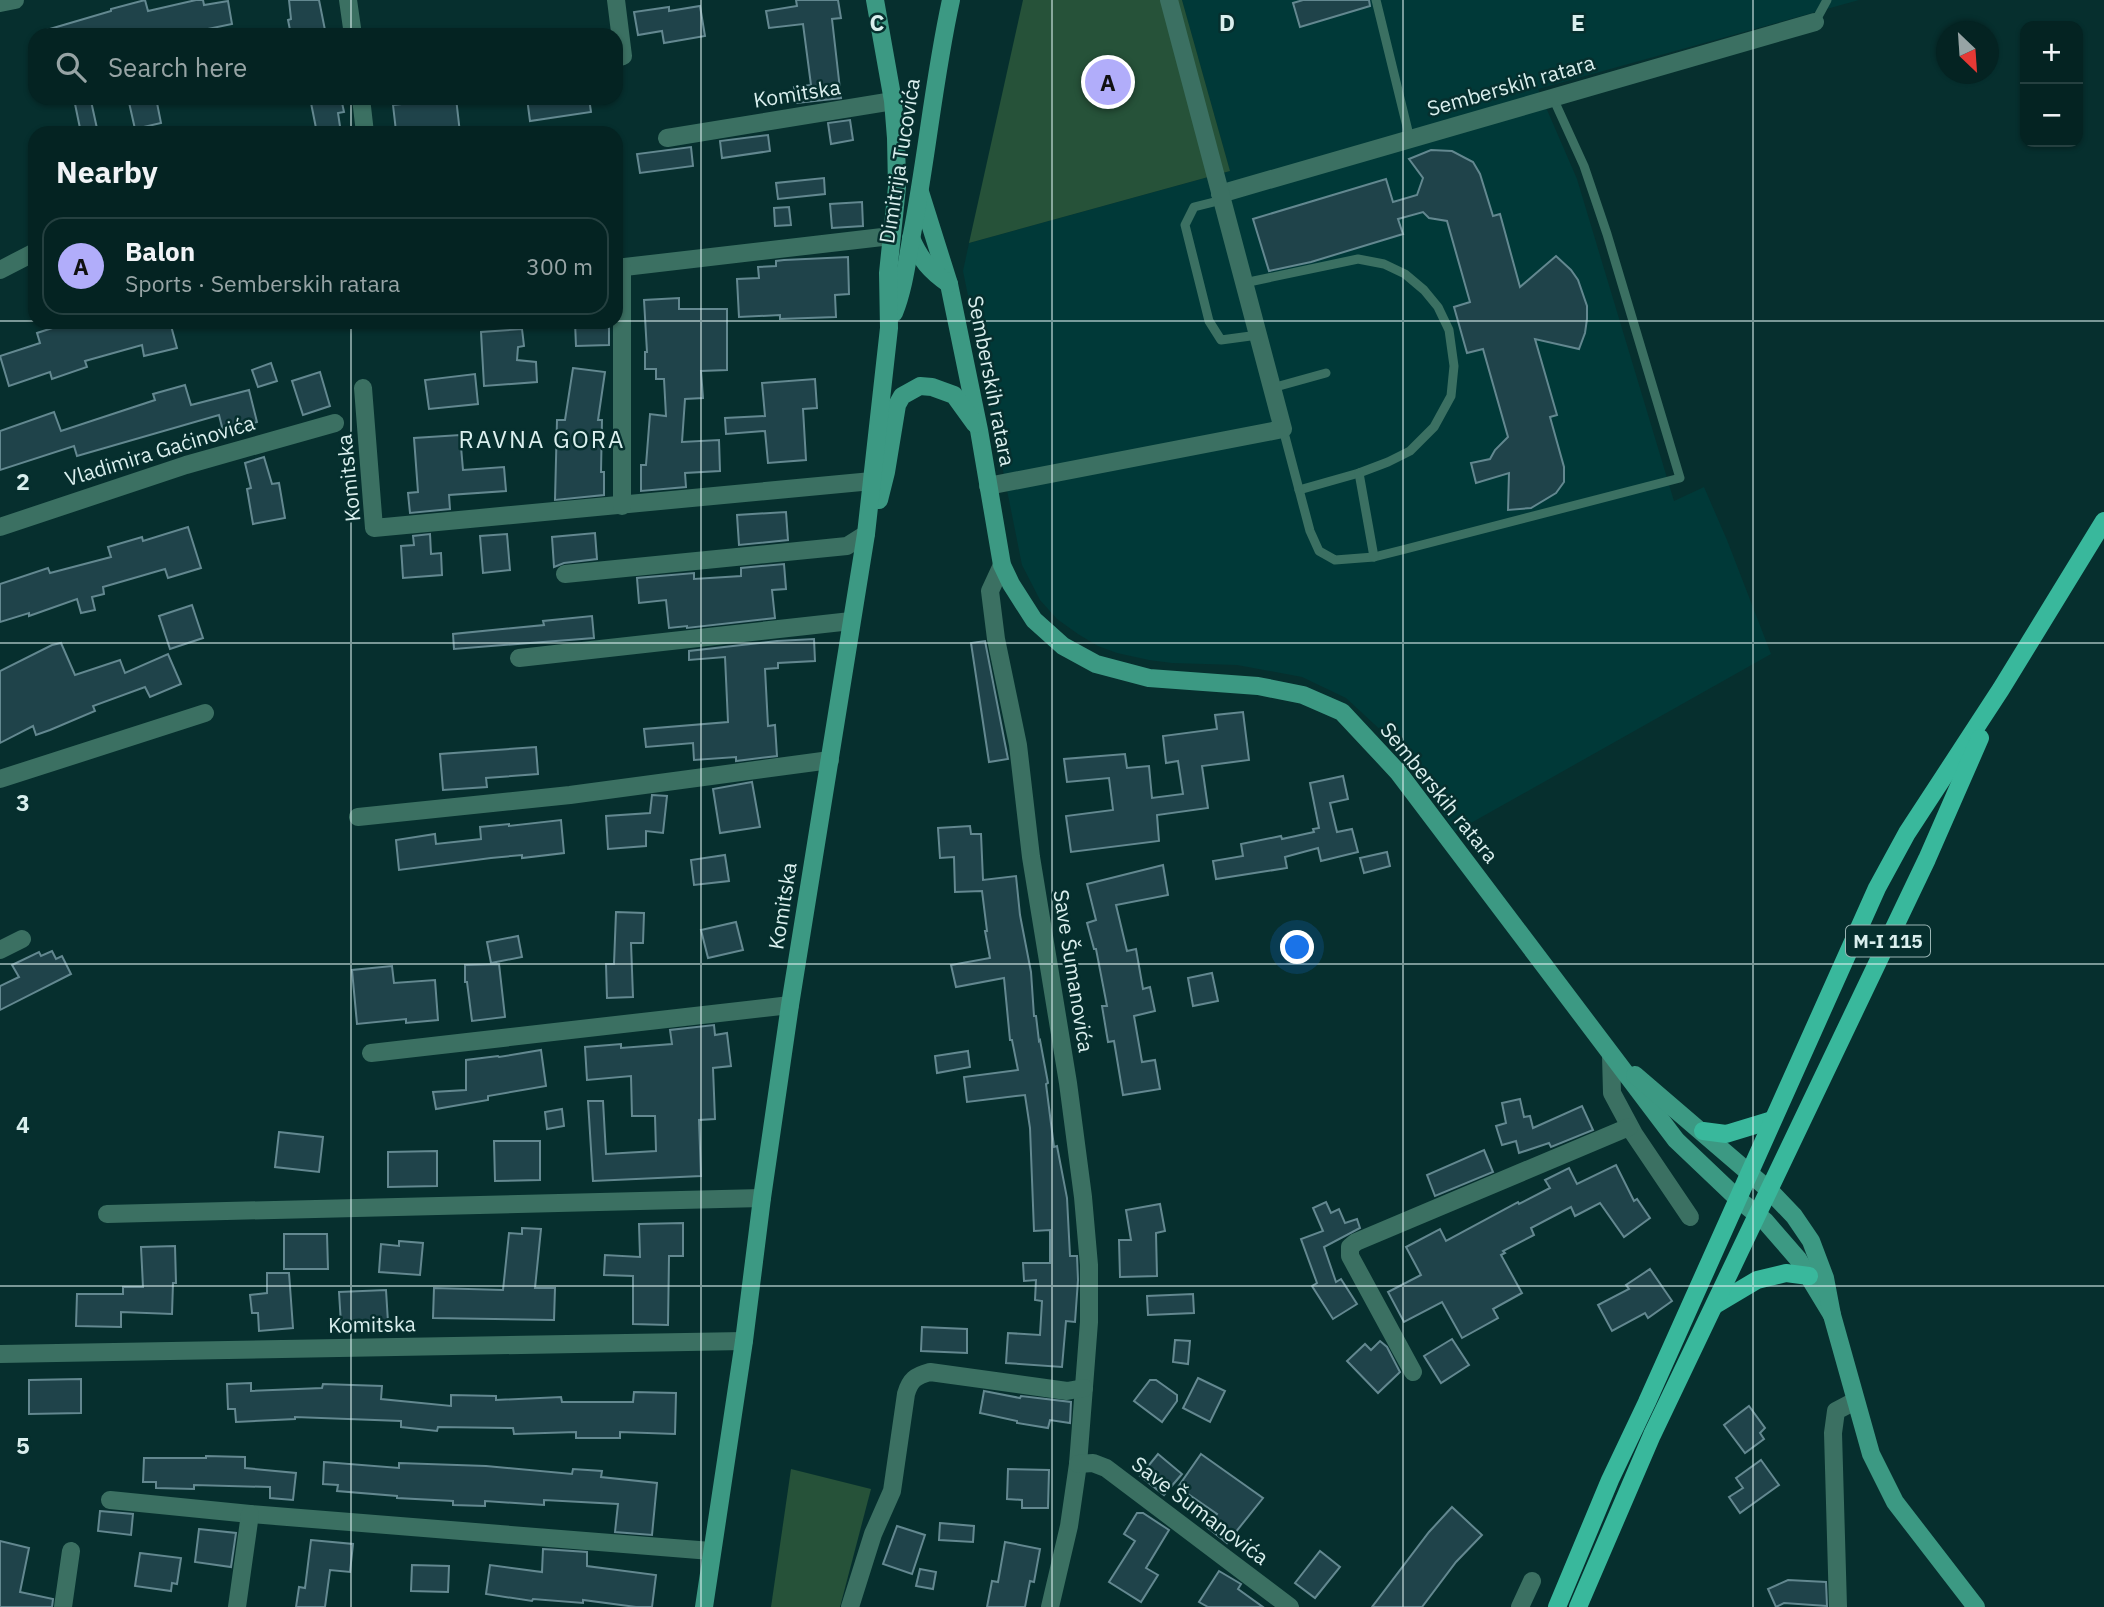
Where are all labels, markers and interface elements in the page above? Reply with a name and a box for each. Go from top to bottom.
text: C [870,7,885,37]
text: D [1219,7,1235,37]
text: E [1571,7,1585,37]
north arrow [1936,21,1999,84]
map controls [2020,21,2083,147]
button: + [2020,21,2083,84]
search box [28,28,623,105]
icon: search [52,48,90,86]
street label: Semberskih ratara [1424,48,1598,122]
text: Search here [108,50,247,84]
pin: A [1085,56,1131,108]
street label: Komitska [751,72,842,114]
street label: Dimitrija Tucovića [872,76,926,245]
button: − [2020,84,2083,147]
text: Nearby [56,152,158,191]
text: Balon [125,234,195,268]
text: A [73,251,89,281]
text: 300 m [526,251,593,281]
text: Sports · Semberskih ratara [125,268,400,298]
street label: Semberskih ratara [962,293,1022,468]
street label: Vladimira Gaćinovića [61,408,258,492]
district label: RAVNA GORA [459,423,625,455]
street label: Komitska [329,433,367,523]
text: 2 [16,466,30,496]
street label: Semberskih ratara [1374,716,1505,868]
text: 3 [16,787,30,817]
street label: Komitska [761,860,803,951]
street label: Save Šumanovića [1047,887,1101,1054]
road number: M-I 115 [1846,925,1930,956]
your location [1280,930,1314,964]
text: 4 [16,1109,30,1139]
street label: Komitska [328,1309,416,1339]
text: 5 [16,1430,30,1460]
street label: Save Šumanovića [1127,1450,1275,1571]

